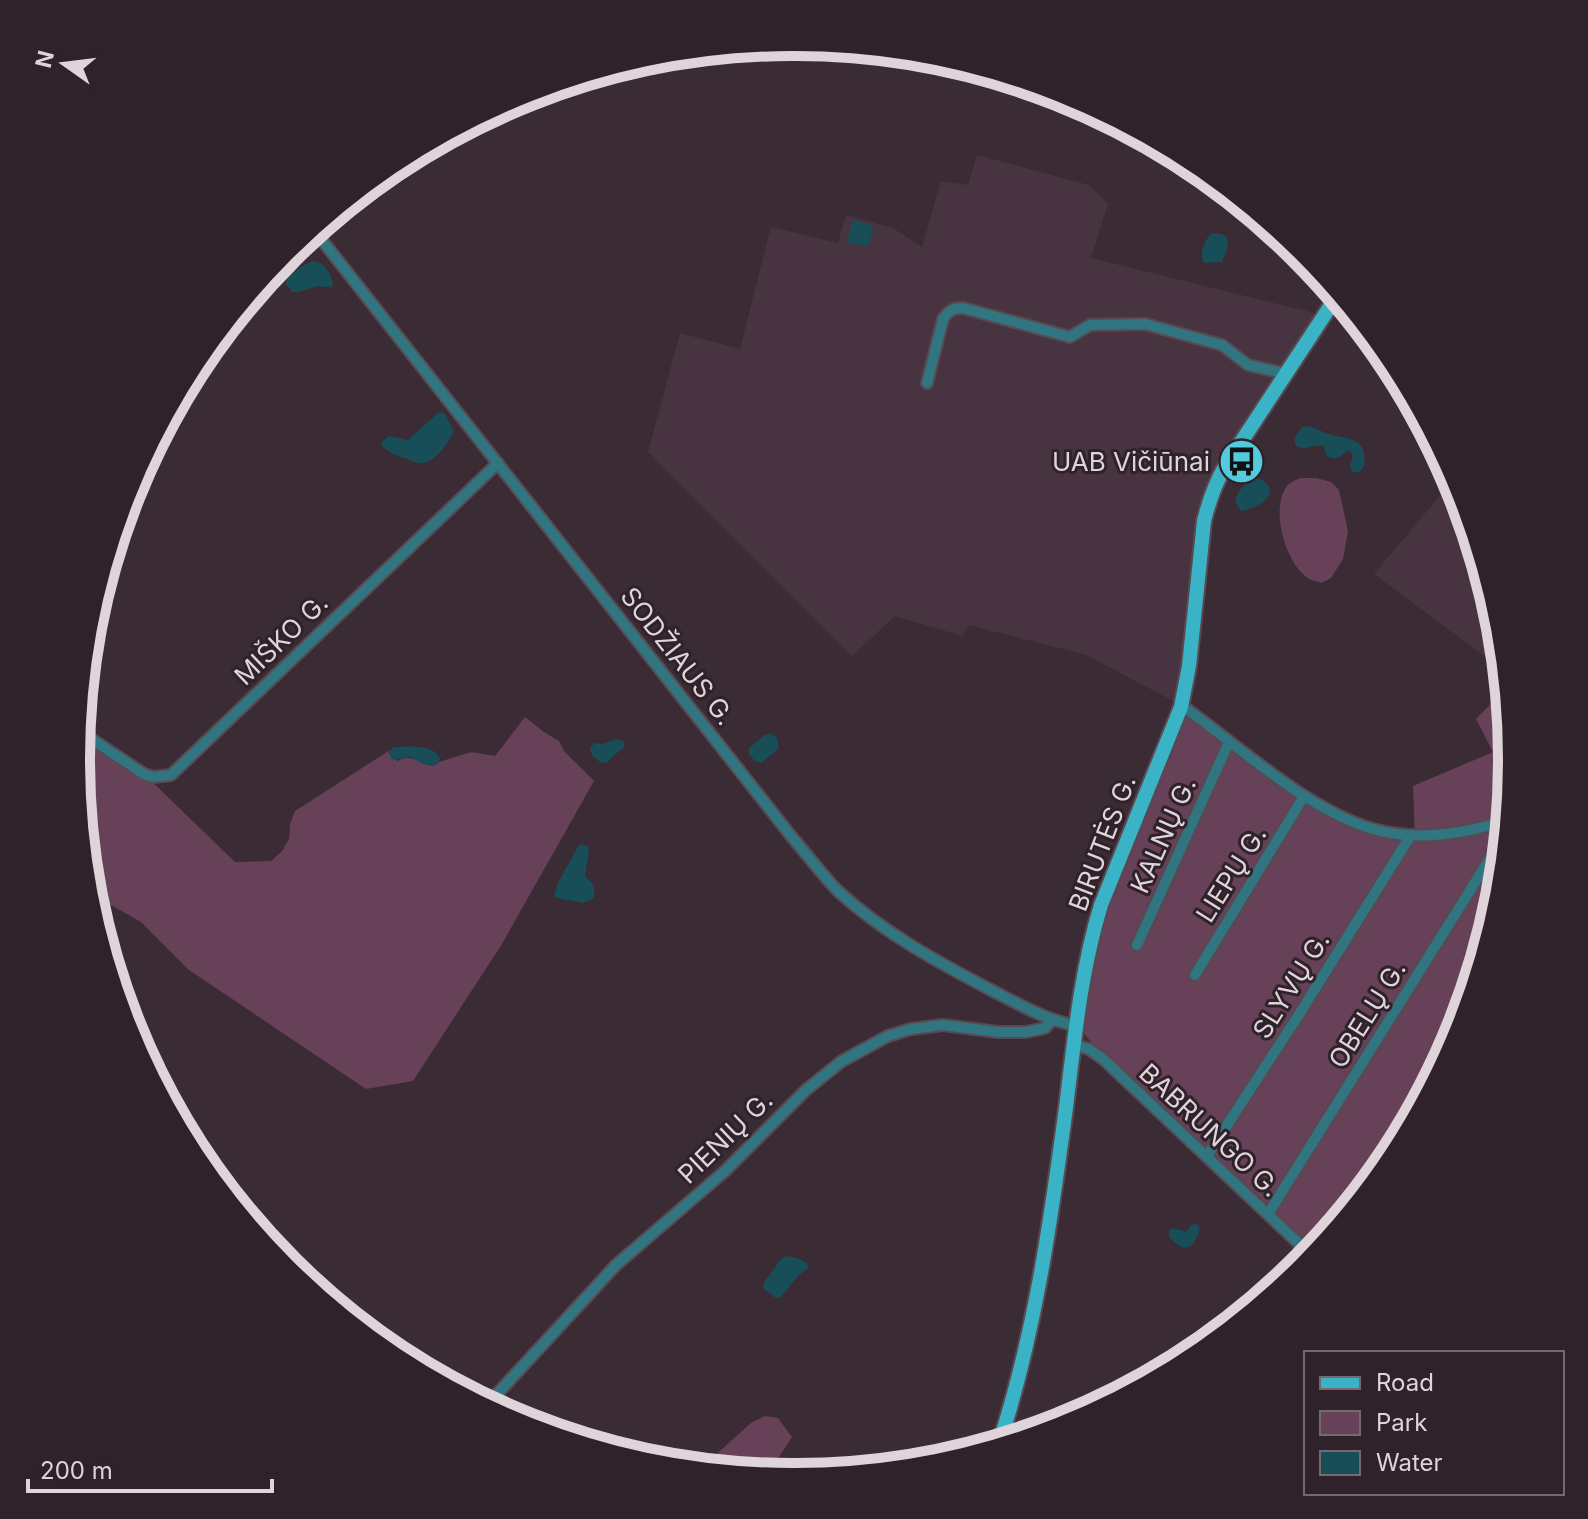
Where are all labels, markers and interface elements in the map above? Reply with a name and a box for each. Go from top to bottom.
north arrow [24,24,104,104]
text: N [30,48,59,70]
bus stop icon: UAB Vičiūnai [1217,437,1265,485]
place label: UAB Vičiūnai [1052,446,1210,477]
street label: SODŽIAUS G. [615,581,741,731]
street label: MIŠKO G. [228,587,334,691]
street label: BIRUTĖS G. [1062,771,1142,915]
street label: KALNŲ G. [1124,772,1202,898]
street label: LIEPŲ G. [1189,820,1273,928]
street label: SLYVŲ G. [1246,926,1336,1044]
street label: OBELŲ G. [1322,955,1412,1073]
street label: BABRUNGO G. [1133,1057,1287,1203]
street label: PIENIŲ G. [671,1084,779,1190]
legend [1304,1351,1564,1495]
text: Road [1376,1368,1434,1397]
text: Park [1376,1408,1427,1437]
scale bar [28,1443,272,1493]
text: Water [1376,1448,1443,1477]
text: 200 m [40,1456,113,1485]

